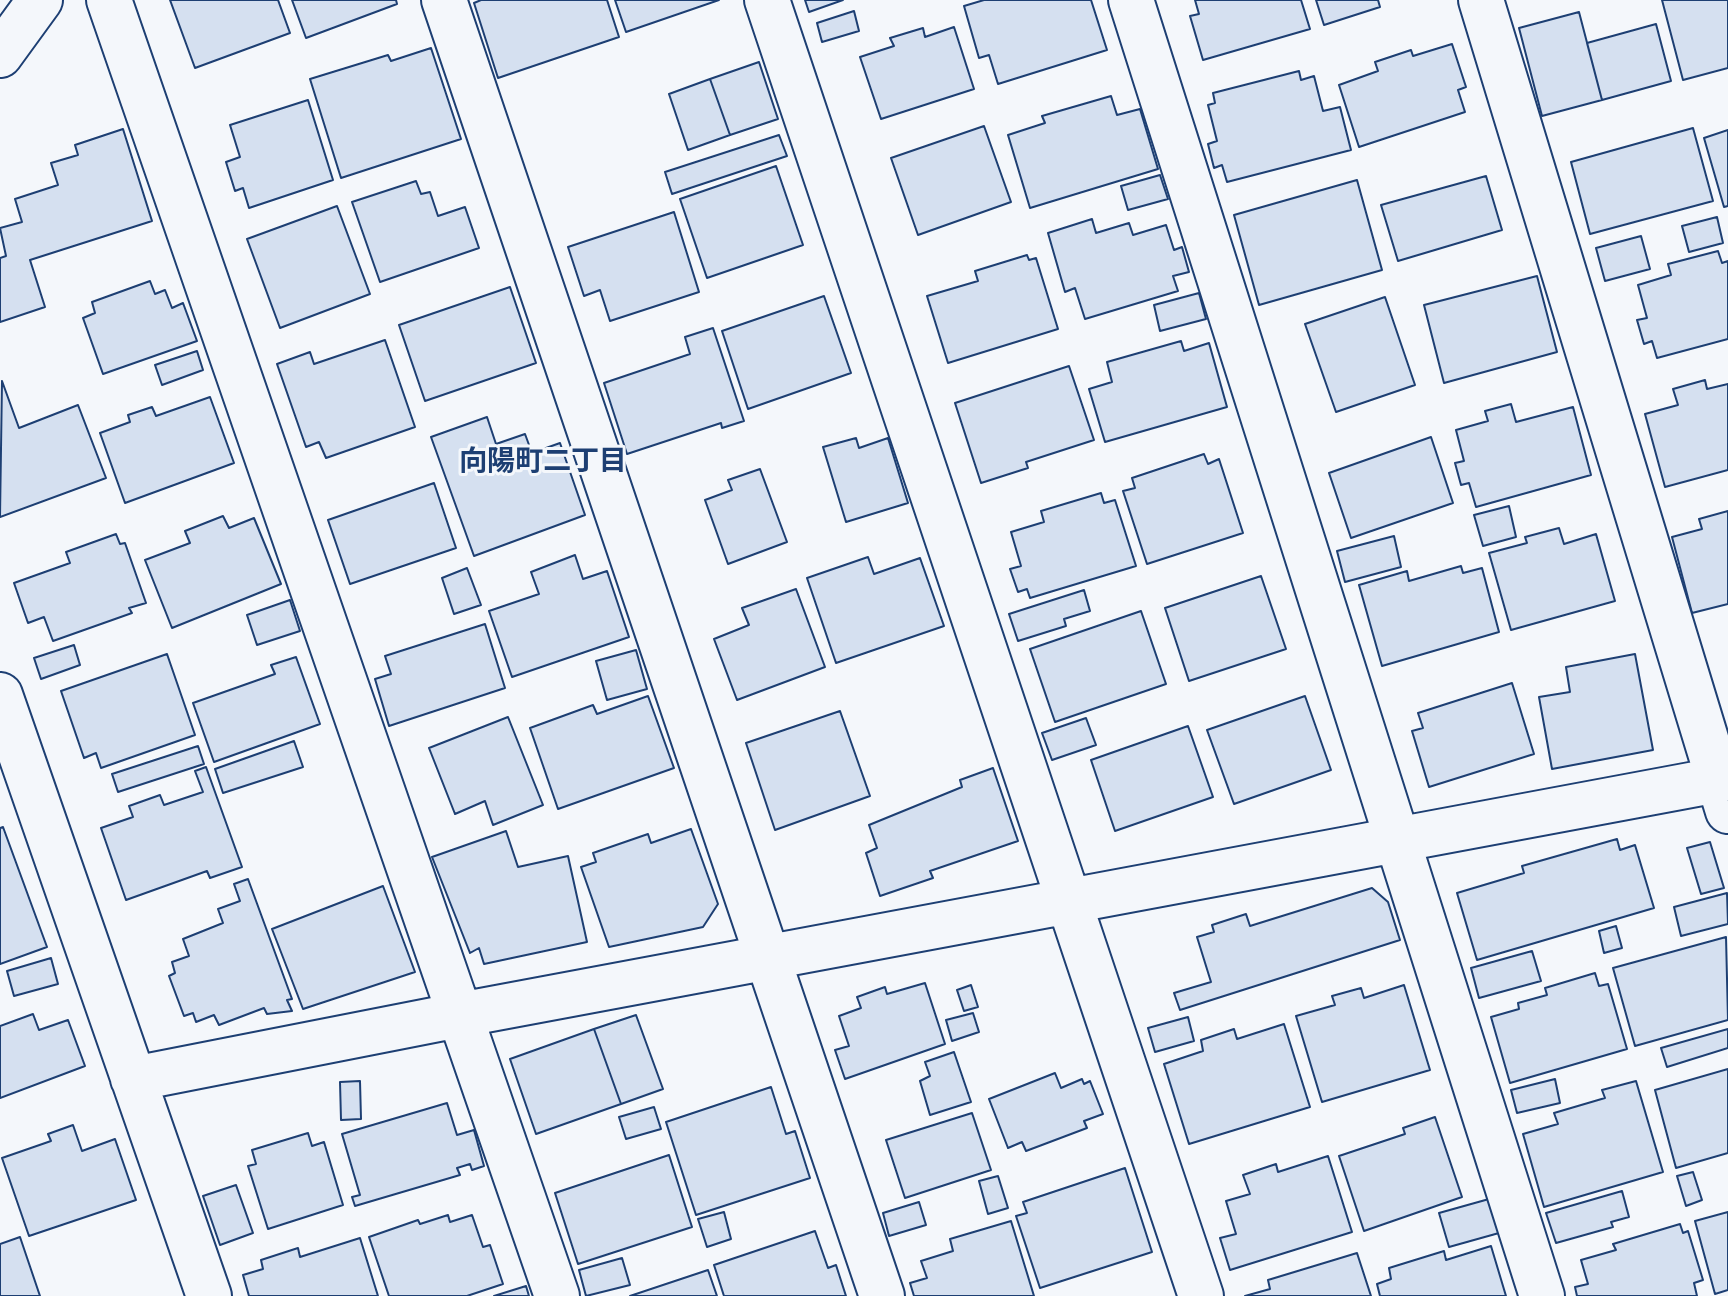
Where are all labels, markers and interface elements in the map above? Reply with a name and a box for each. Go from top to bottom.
district label: 向陽町二丁目 [459,445,627,479]

